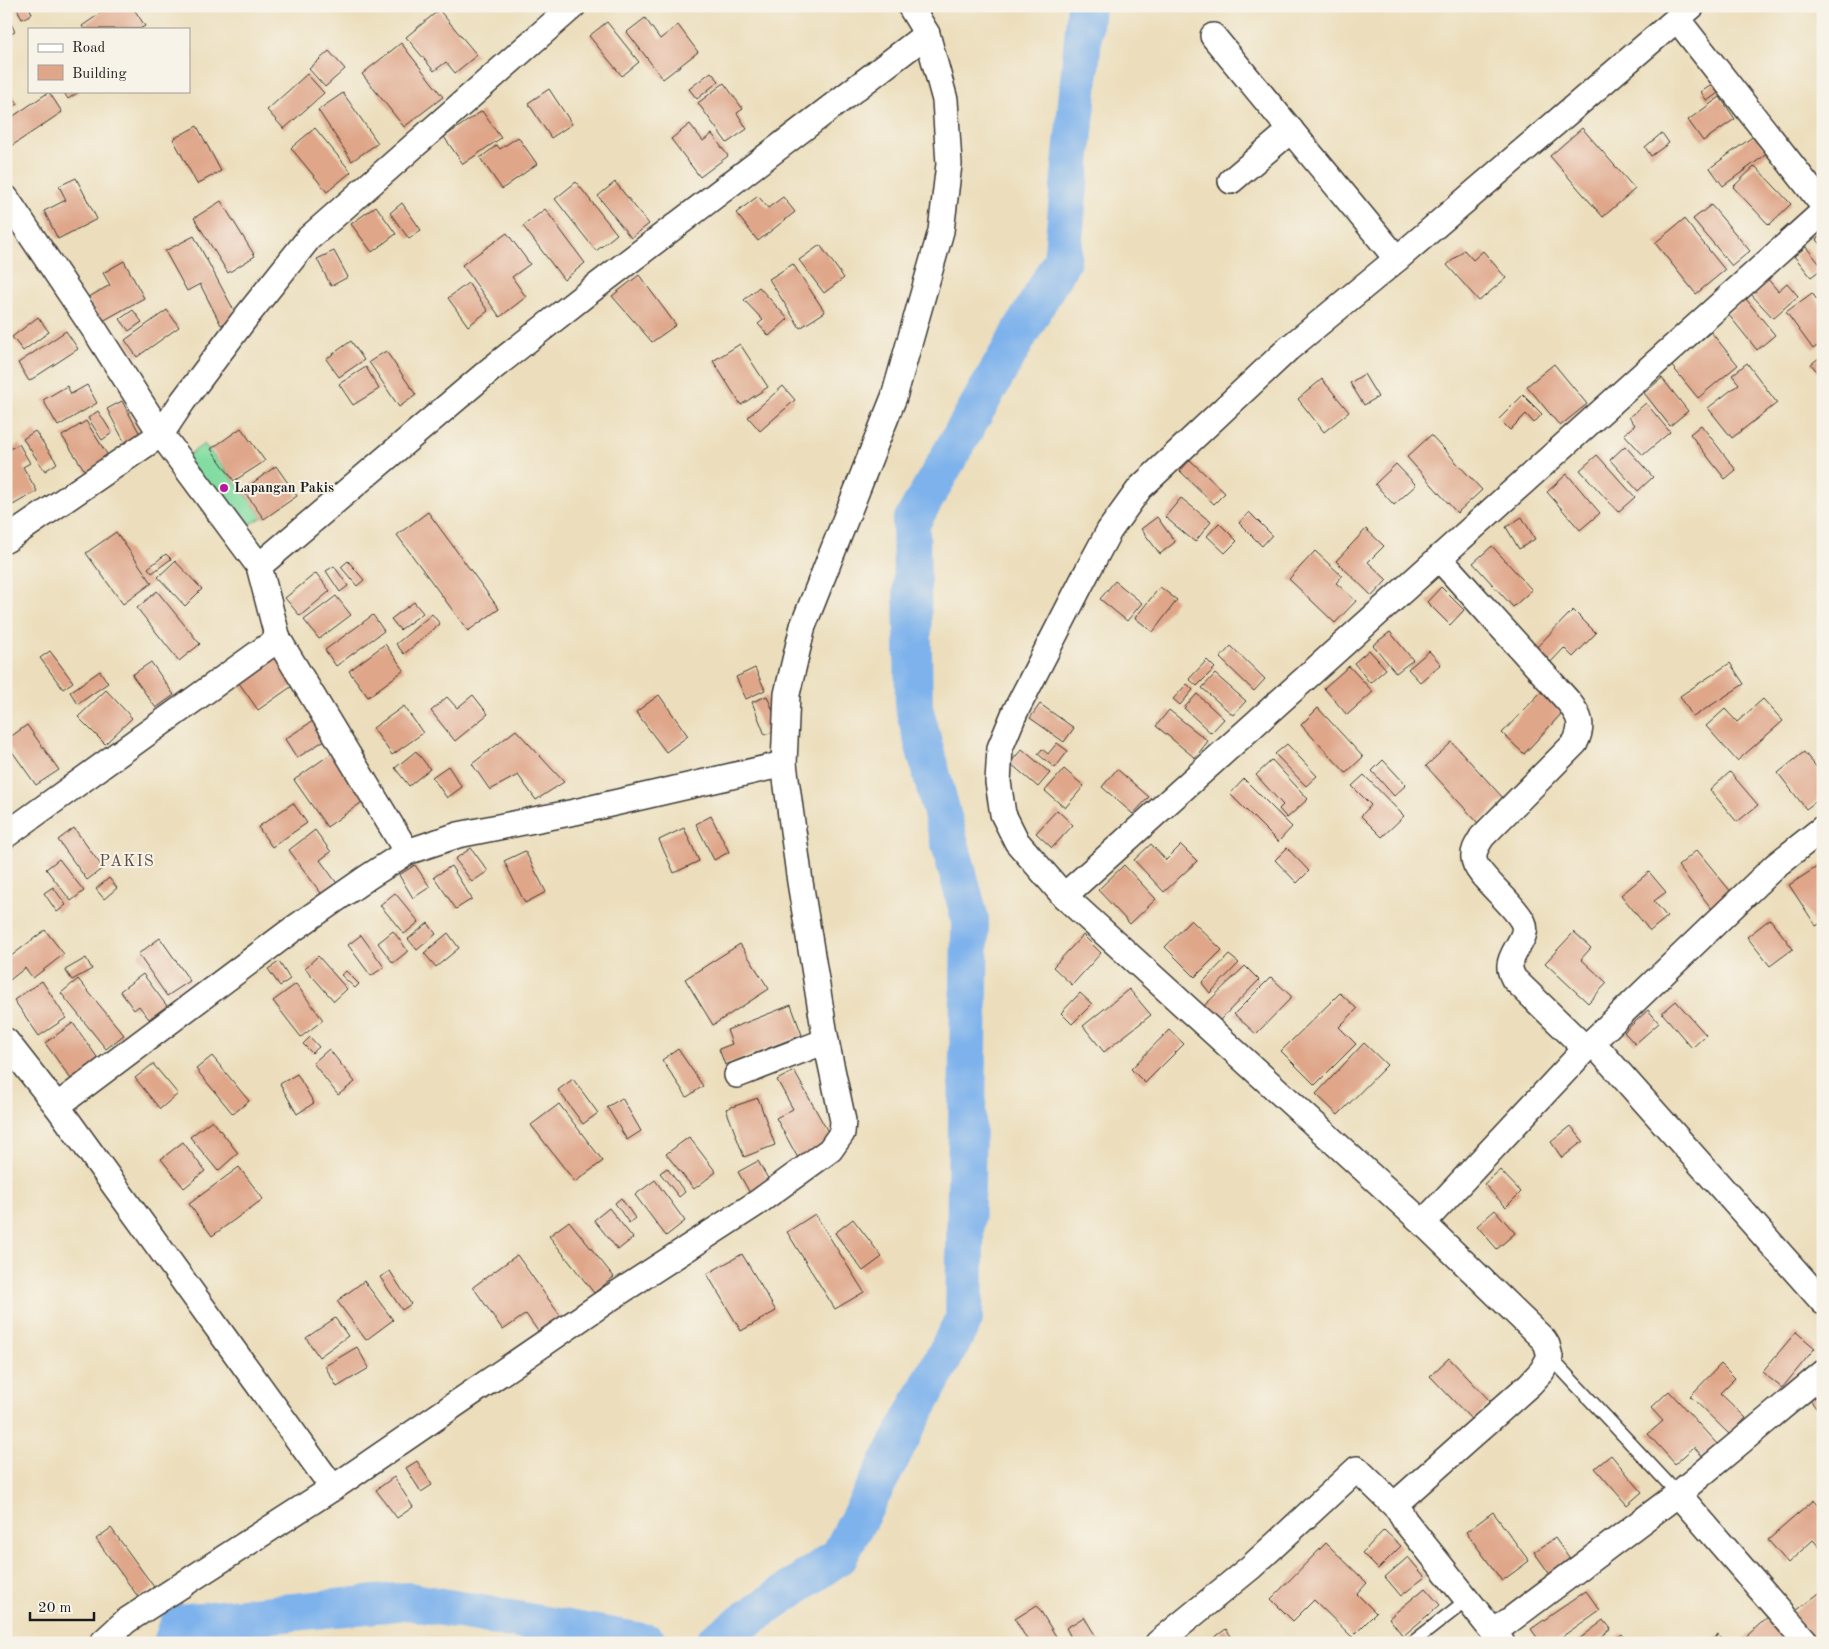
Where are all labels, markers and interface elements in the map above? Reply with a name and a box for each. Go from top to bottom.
legend [28,28,190,92]
text: Road [72,41,106,56]
text: Building [72,67,127,82]
place label: Lapangan Pakis [234,481,334,495]
marker: Lapangan Pakis [218,482,230,494]
district label: PAKIS [99,854,155,870]
scale bar [30,1589,94,1621]
text: 20 m [38,1601,72,1616]

